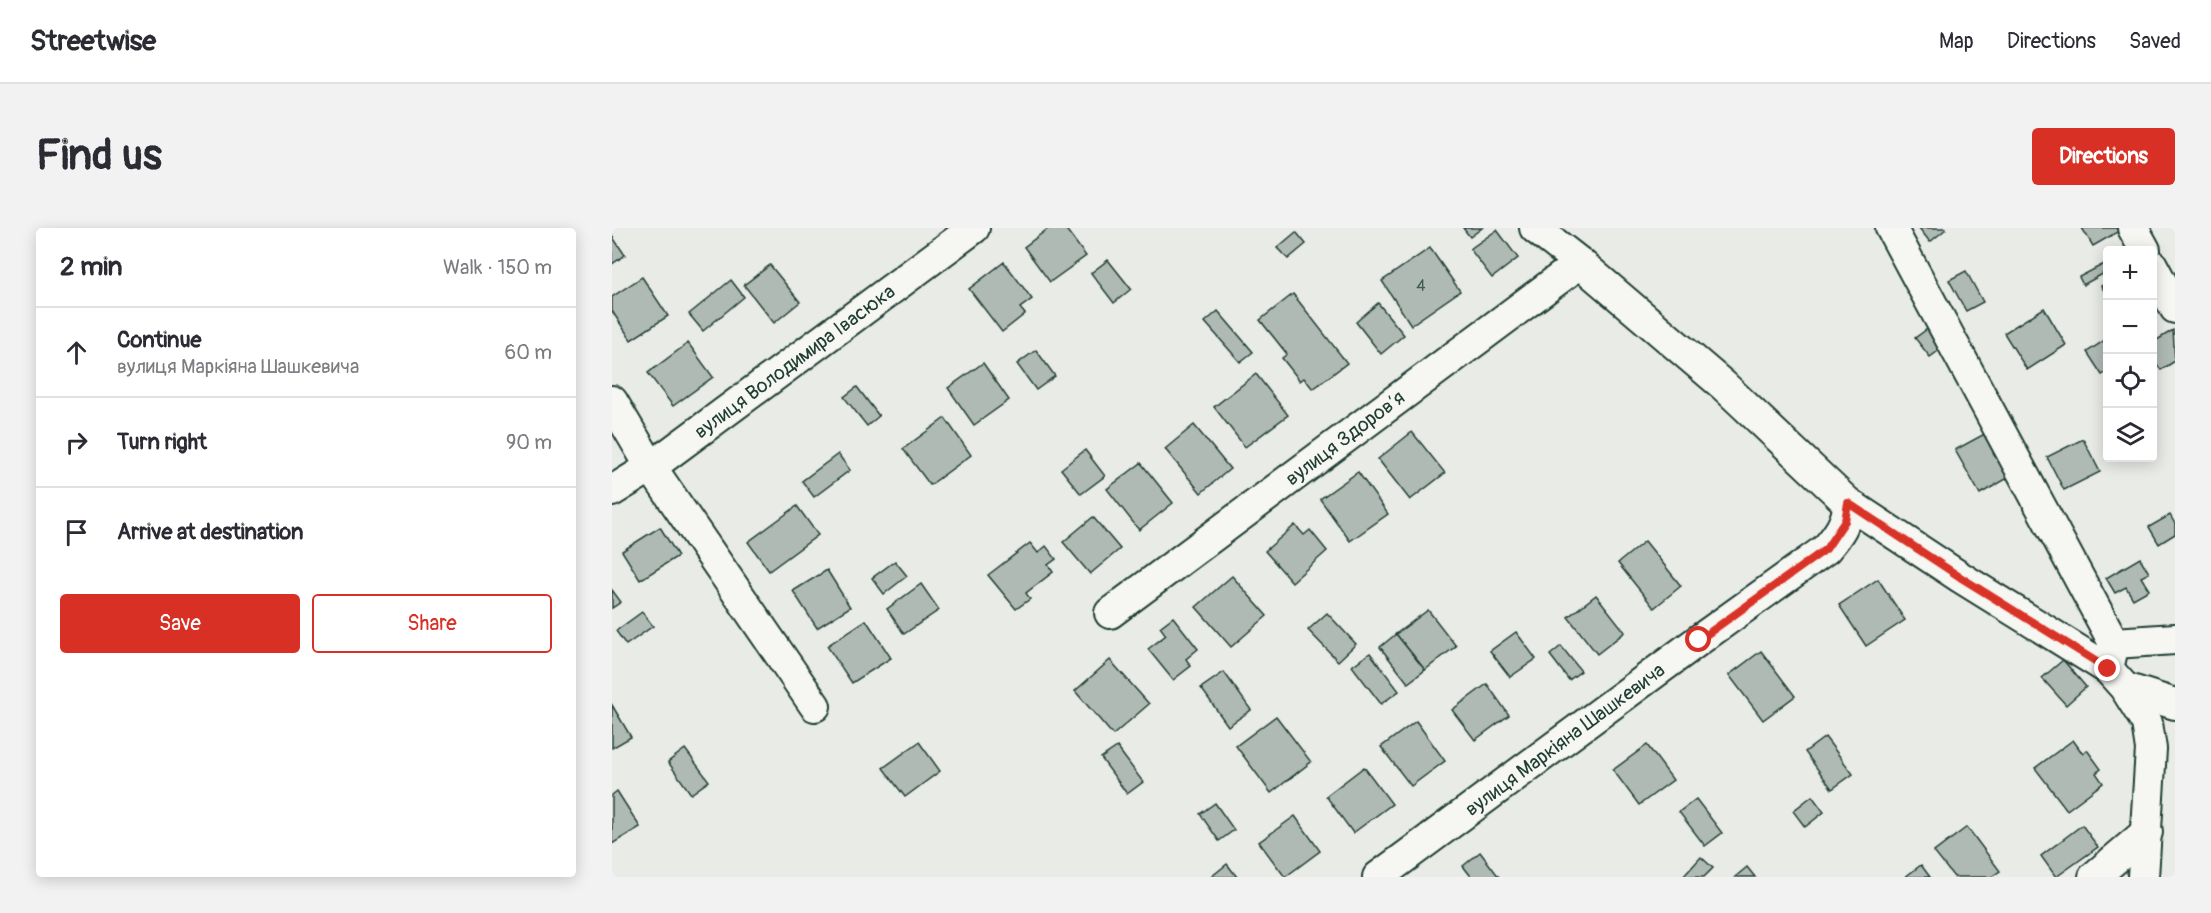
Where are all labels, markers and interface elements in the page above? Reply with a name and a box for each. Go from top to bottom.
text: Streetwise [30,24,156,59]
text: Map [1939,28,1974,55]
text: Directions [2007,28,2096,55]
text: Saved [2129,28,2181,55]
button: Directions [2032,128,2175,185]
text: Find us [36,130,162,182]
map controls [2103,246,2157,462]
button: + [2103,246,2157,300]
text: 2 min [60,251,122,283]
text: Walk · 150 m [443,255,552,280]
house number: 4 [1416,276,1426,296]
street label: вулиця Володимира Івасюка [689,278,900,444]
button: − [2103,300,2157,354]
text: Continue [117,326,201,354]
icon: ahead [60,336,93,369]
text: 60 m [505,340,552,365]
text: вулиця Маркіяна Шашкевича [117,354,359,379]
button: locate [2103,354,2157,408]
street label: вулиця Здоровʼя [1280,385,1410,491]
button: layers [2103,408,2157,462]
icon: right [60,426,93,459]
text: Turn right [117,428,207,456]
text: 90 m [506,430,552,455]
icon: arrive [60,516,93,549]
text: Arrive at destination [117,518,303,546]
button: Save [60,594,300,653]
button: Share [312,594,552,653]
route start [1685,626,1711,652]
route end [2094,655,2120,681]
street label: вулиця Маркіяна Шашкевича [1460,657,1670,821]

